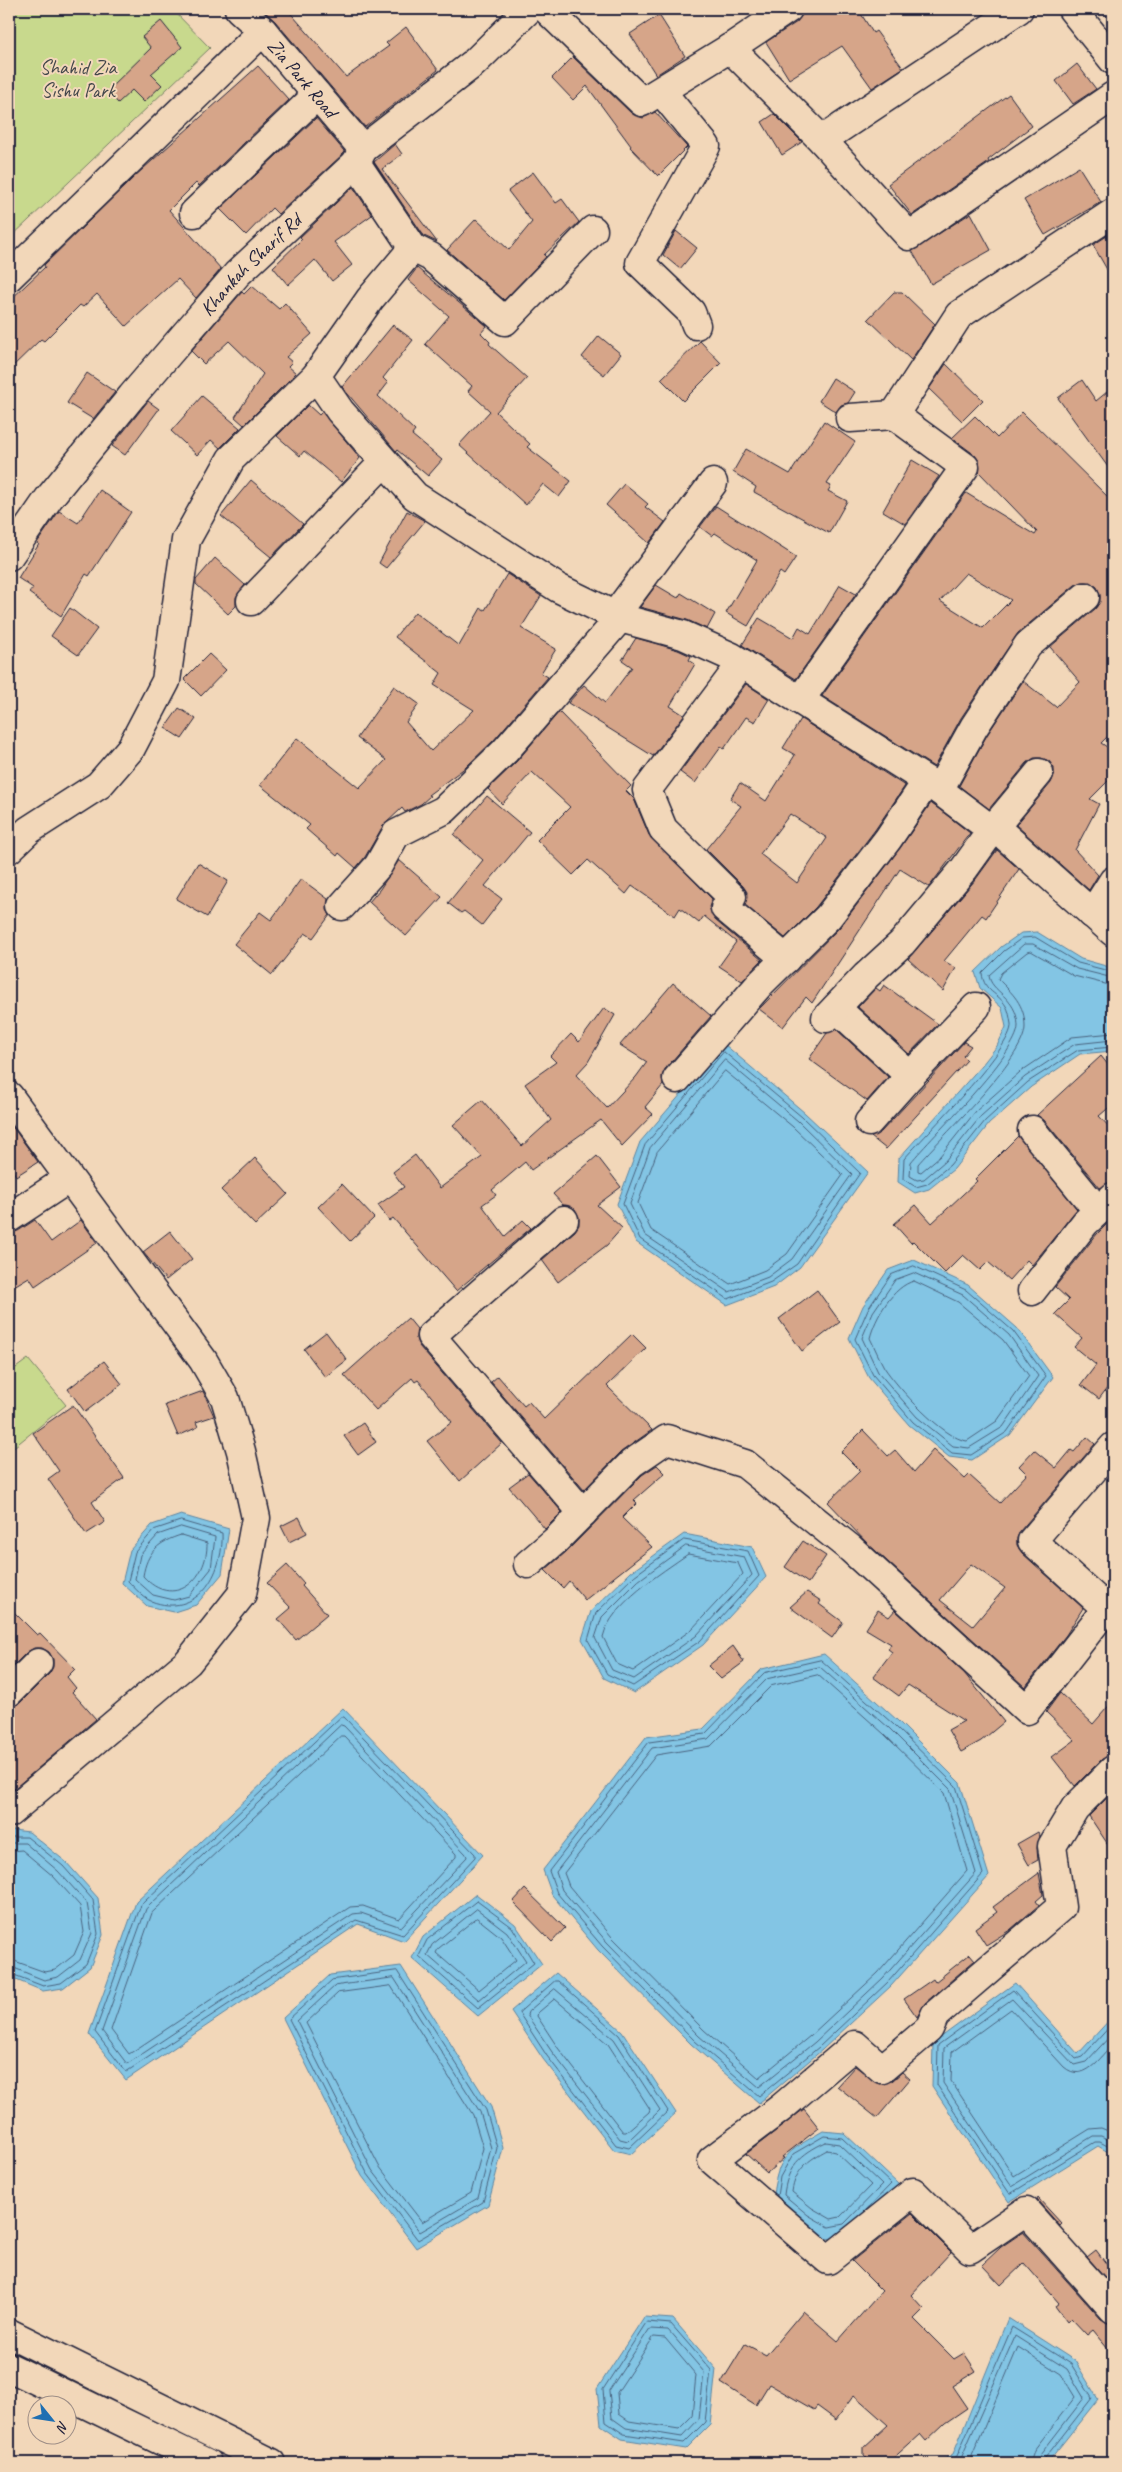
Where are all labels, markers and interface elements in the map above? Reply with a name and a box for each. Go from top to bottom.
street label: Zia Park Road [262,34,345,125]
park label: Shahid Zia Sishu Park [40,55,118,103]
street label: Khankah Sharif Rd [195,206,309,321]
north arrow [28,2394,78,2444]
text: N [52,2418,72,2436]

